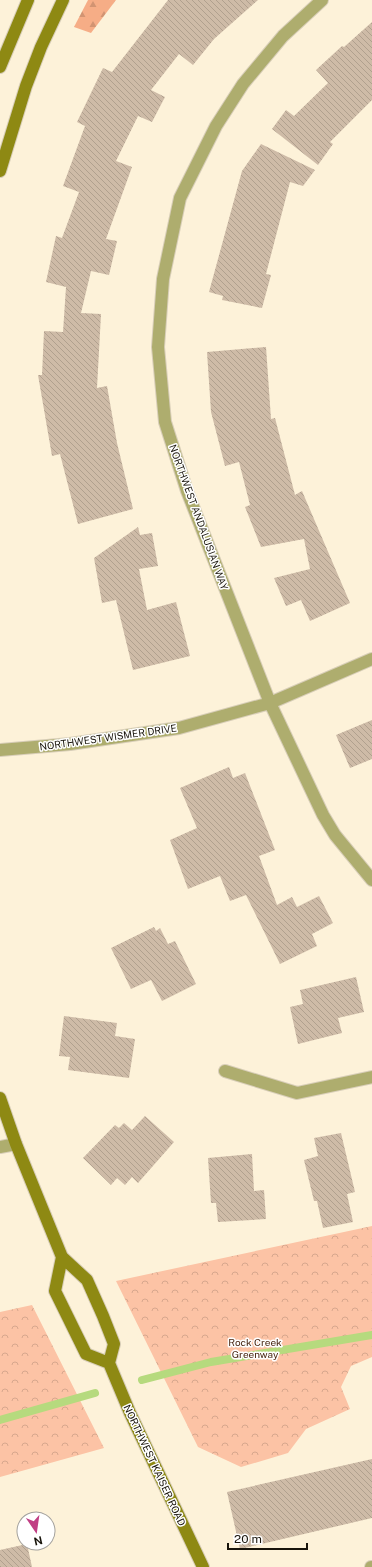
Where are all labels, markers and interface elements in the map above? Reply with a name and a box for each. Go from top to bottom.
street label: NORTHWEST ANDALUSIAN WAY [167,443,231,591]
street label: NORTHWEST WISMER DRIVE [39,721,177,753]
park label: Rock Creek Greenway [228,1336,282,1360]
street label: NORTHWEST KAISER ROAD [122,1402,188,1528]
north arrow [16,1511,56,1551]
scale bar [228,1525,307,1551]
text: 20 m [234,1532,262,1546]
text: N [33,1534,44,1548]

